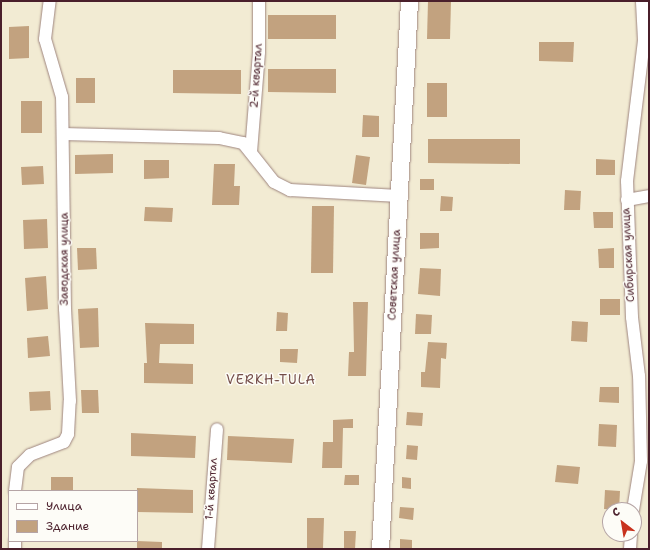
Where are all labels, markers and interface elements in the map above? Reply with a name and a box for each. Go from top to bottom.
street label: 2-й квартал [248,43,266,109]
street label: Сибирская улица [620,208,638,302]
street label: Заводская улица [58,212,72,306]
street label: Советская улица [386,229,404,321]
district label: VERKH-TULA [226,372,316,388]
street label: 1-й квартал [203,458,221,520]
legend [8,490,138,542]
text: Улица [46,498,82,514]
north arrow [602,502,642,542]
text: С [609,504,623,520]
text: Здание [46,518,89,534]

